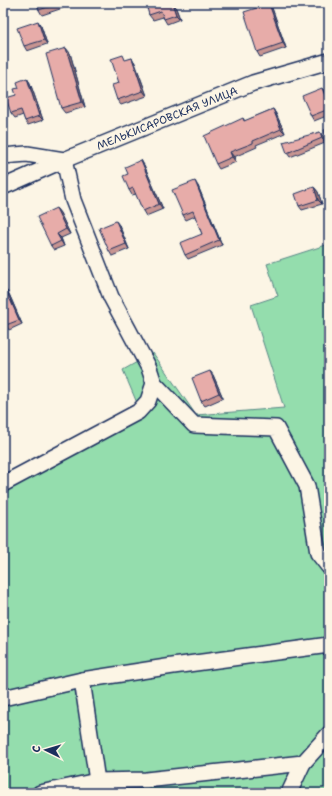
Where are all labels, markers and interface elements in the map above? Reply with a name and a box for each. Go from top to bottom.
street label: МЕЛЬКИСАРОВСКАЯ УЛИЦА [94,83,240,154]
north arrow [26,730,66,770]
text: С [29,745,44,753]

